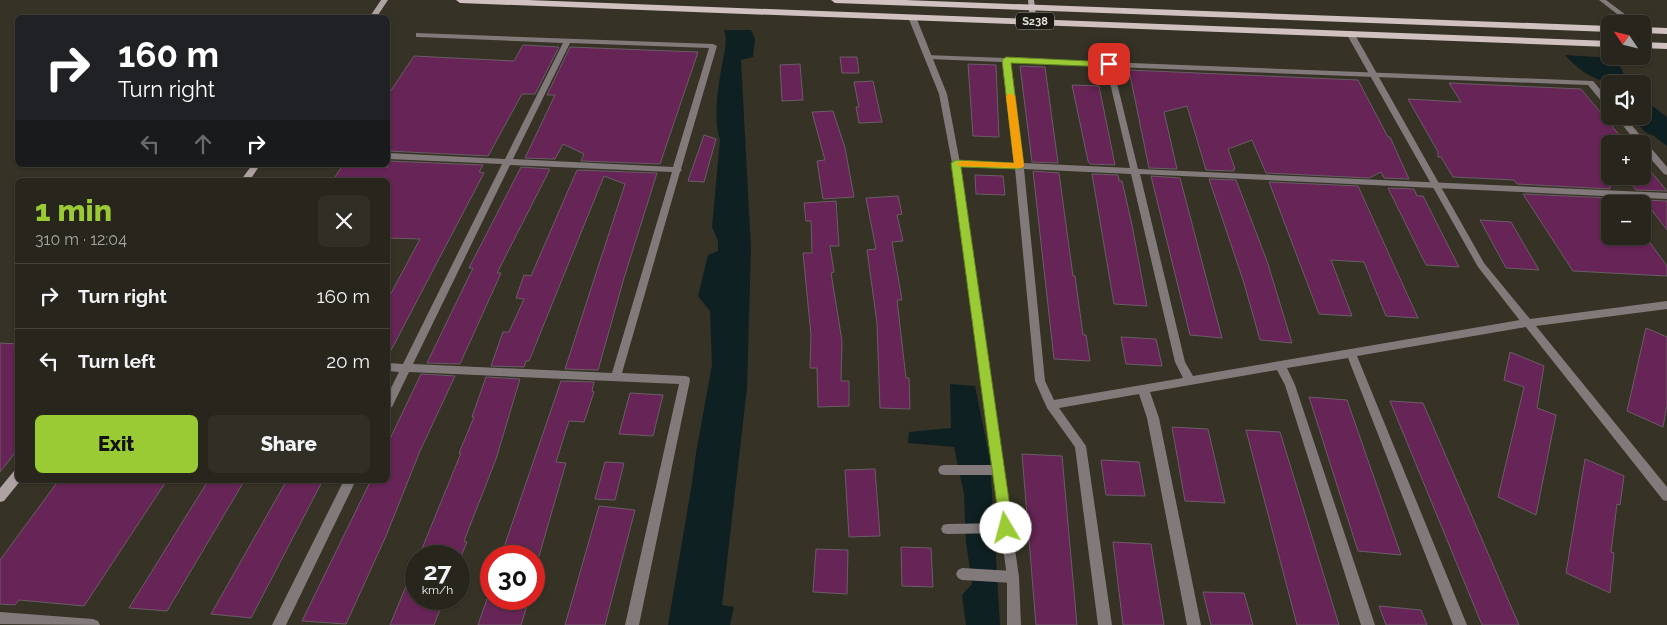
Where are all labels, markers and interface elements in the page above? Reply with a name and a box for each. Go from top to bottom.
road number: S238 [1016,12,1054,30]
north arrow [1601,15,1651,65]
map controls [1601,15,1651,245]
text: 160 m [118,34,219,75]
icon: right [35,35,100,100]
pin [1088,43,1130,85]
icon: arrive [1095,50,1123,78]
button: sound [1601,75,1651,125]
text: Turn right [118,76,215,102]
icon: left [136,130,164,158]
icon: ahead [189,130,217,158]
icon: right [242,130,270,158]
button: + [1601,135,1651,185]
text: 1 min [35,193,112,228]
button: close [318,195,370,247]
button: − [1601,195,1651,245]
text: 310 m · 12:04 [35,230,127,249]
icon: right [35,282,63,310]
text: Turn right [78,285,167,307]
text: 160 m [316,285,370,307]
icon: left [35,347,63,375]
text: Turn left [78,350,155,372]
text: 20 m [326,350,370,372]
button: Exit [35,415,198,473]
button: Share [208,415,370,473]
position arrow [979,501,1031,553]
speed limit sign: 30 [480,545,545,610]
text: 27 [423,556,452,586]
text: km/h [422,583,453,597]

